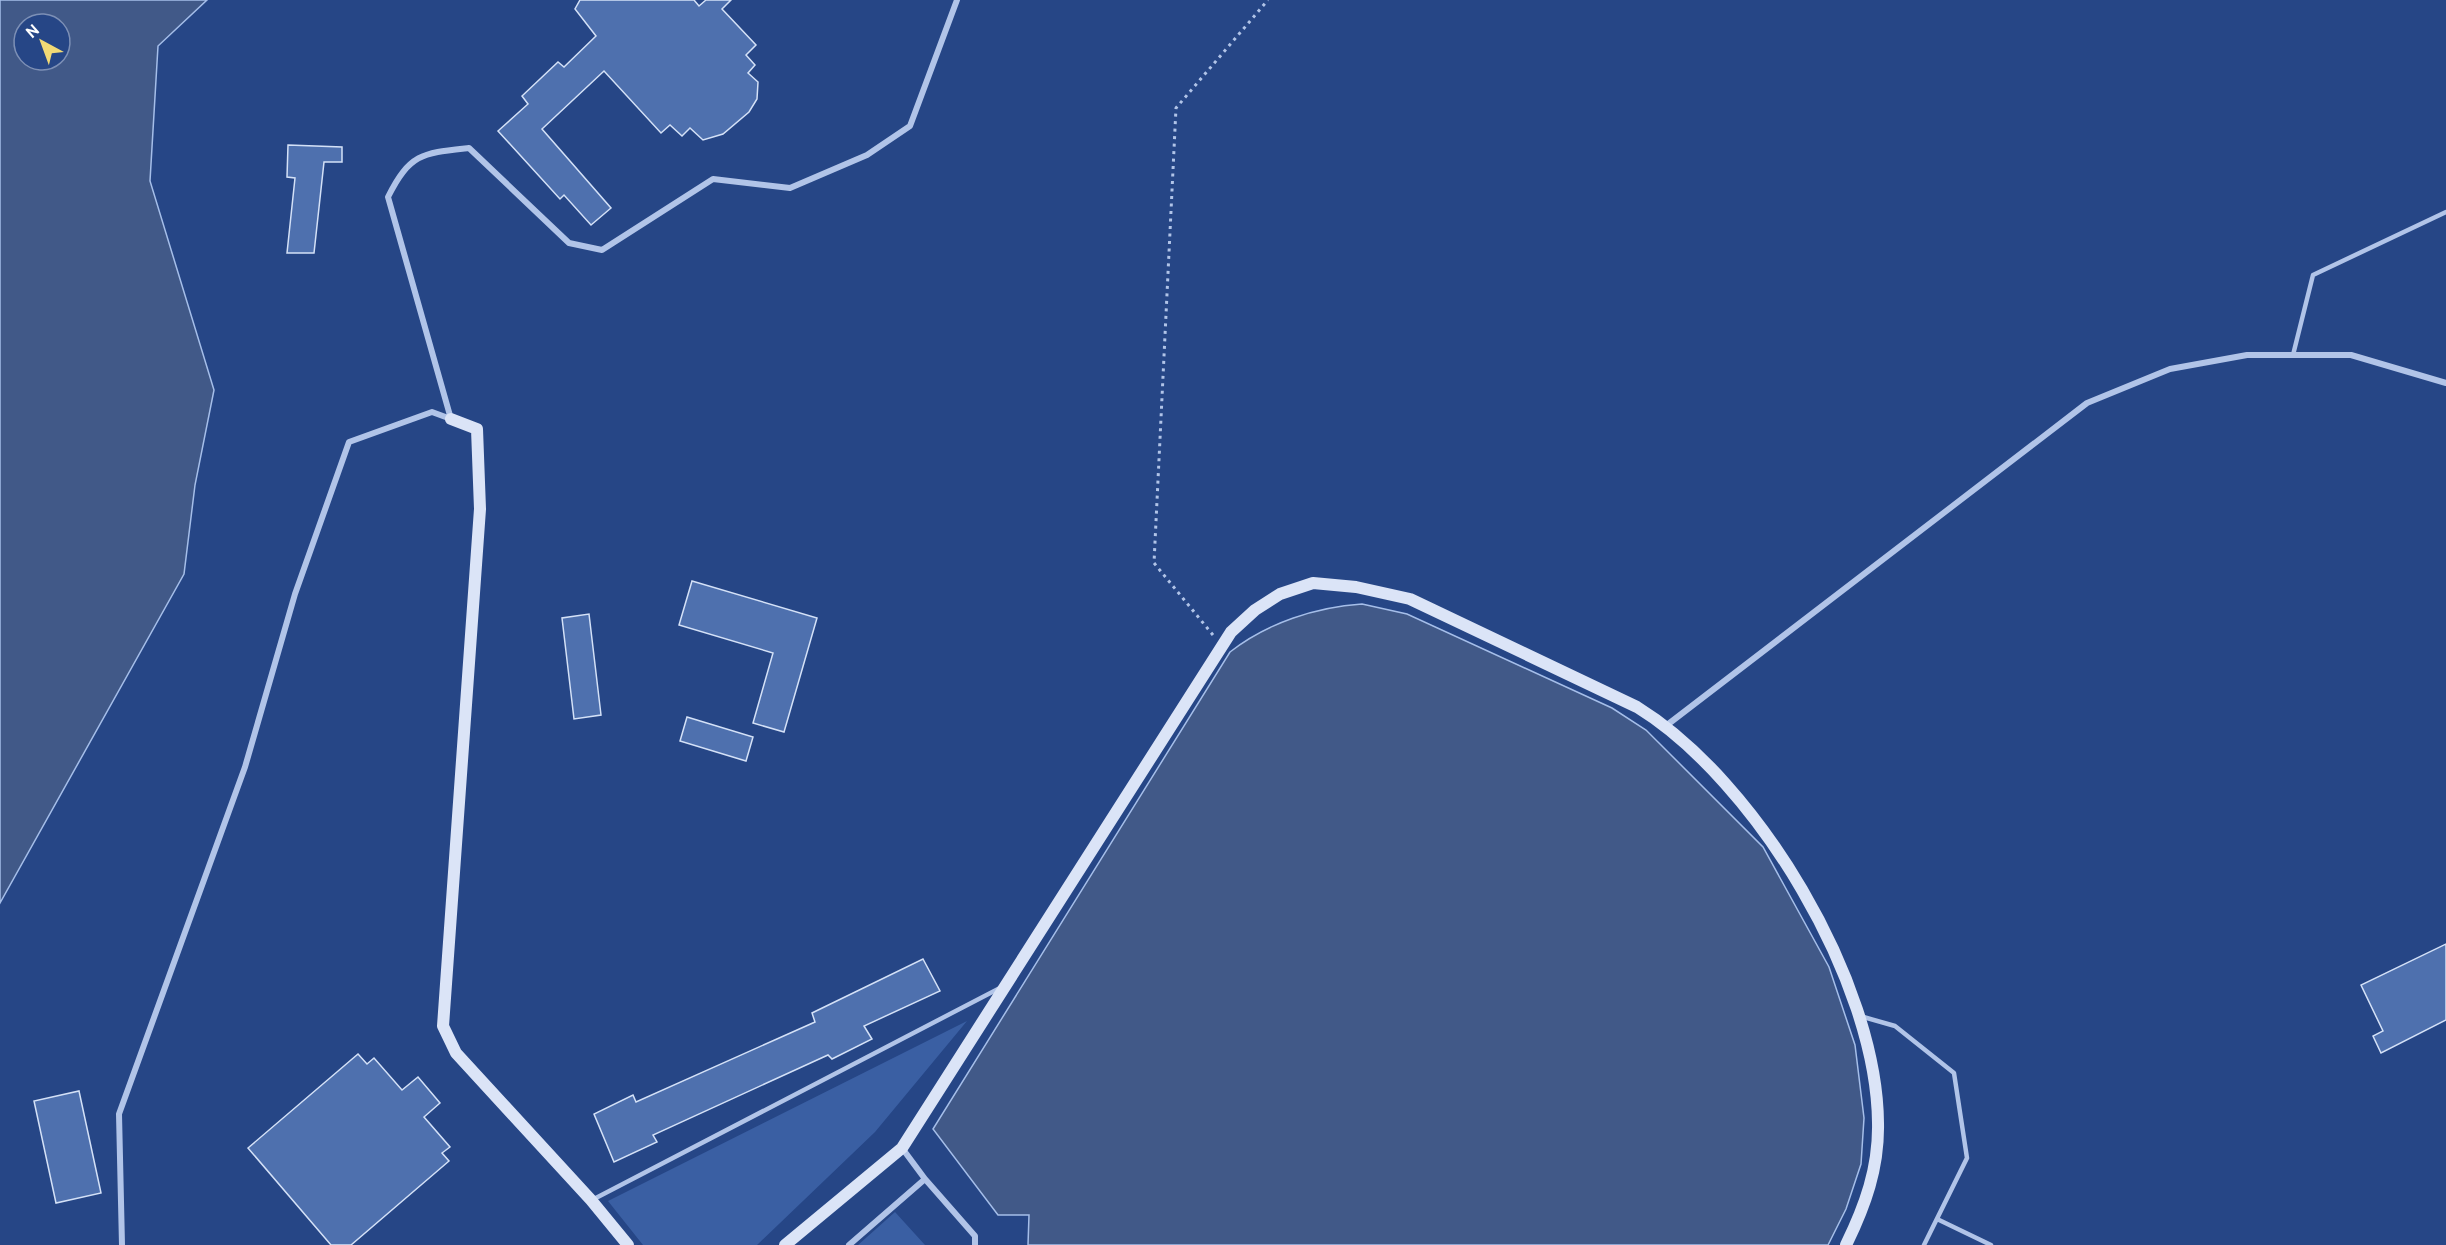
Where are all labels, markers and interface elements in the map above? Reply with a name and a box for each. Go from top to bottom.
north arrow [12,12,72,72]
text: N [23,21,44,44]

